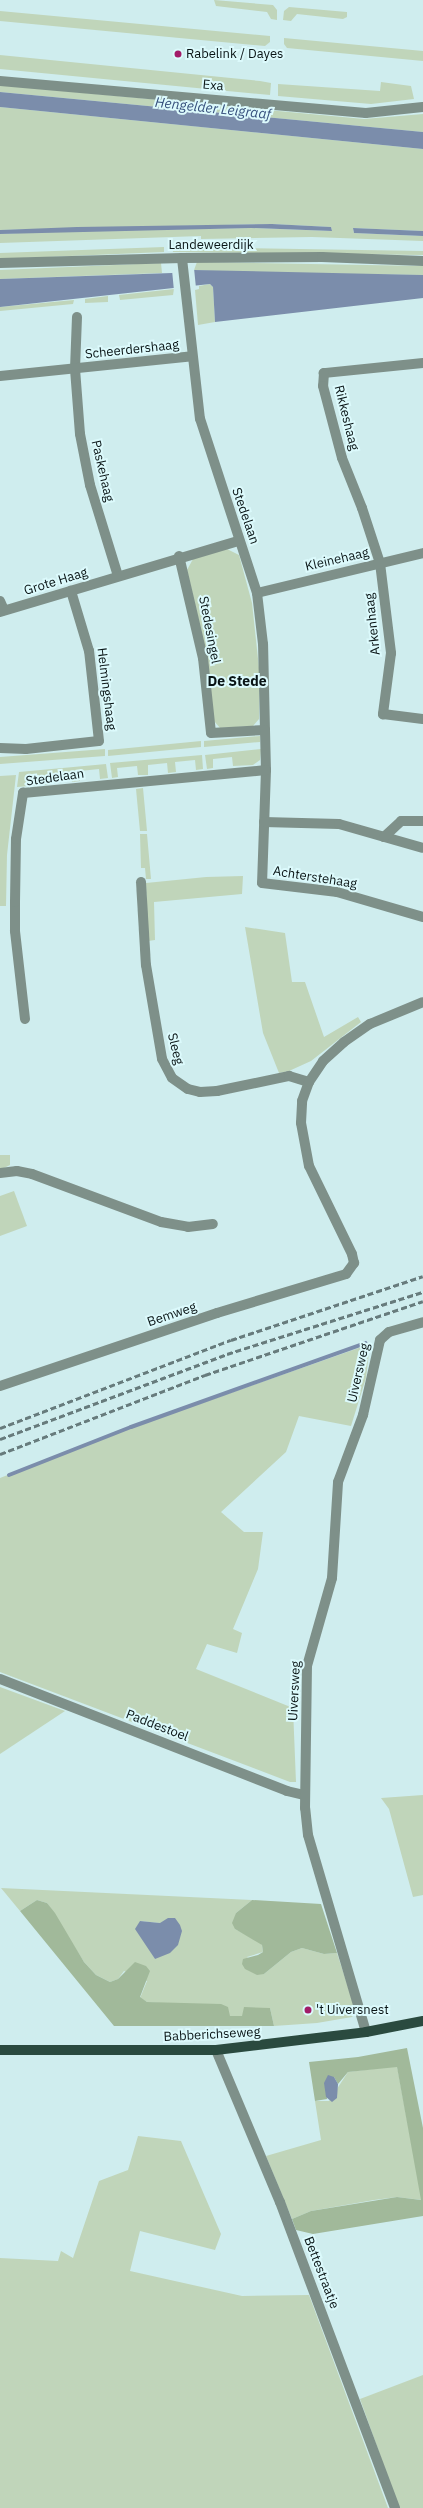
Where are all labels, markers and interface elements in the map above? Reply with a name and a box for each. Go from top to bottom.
place label: Rabelink / Dayes [186,46,283,62]
marker: Rabelink / Dayes [173,49,183,59]
street label: Exa [202,77,224,95]
water label: Hengelder Leigraaf [154,94,272,122]
street label: Landeweerdijk [168,237,254,253]
street label: Scheerdershaag [84,337,180,363]
street label: Rikkeshaag [330,384,362,452]
street label: Paskehaag [87,439,117,503]
street label: Stedelaan [228,486,262,546]
street label: Kleinehaag [304,545,370,575]
street label: Grote Haag [22,565,90,599]
street label: Arkenhaag [362,592,384,656]
street label: Stedesingel [195,595,223,665]
street label: Helmingshaag [93,647,119,731]
district label: De Stede [207,673,267,689]
street label: Stedelaan [25,766,85,790]
street label: Achterstehaag [272,864,358,892]
street label: Sleeg [164,1031,186,1067]
street label: Bemweg [145,1299,199,1331]
street label: Uiversweg [345,1342,373,1404]
street label: Uiversweg [286,1660,304,1722]
street label: Paddestoel [124,1707,190,1745]
place label: 't Uiversnest [316,2002,389,2018]
marker: 't Uiversnest [303,2005,313,2015]
street label: Babberichseweg [163,2025,261,2045]
street label: Bettestraatje [300,2235,342,2311]

